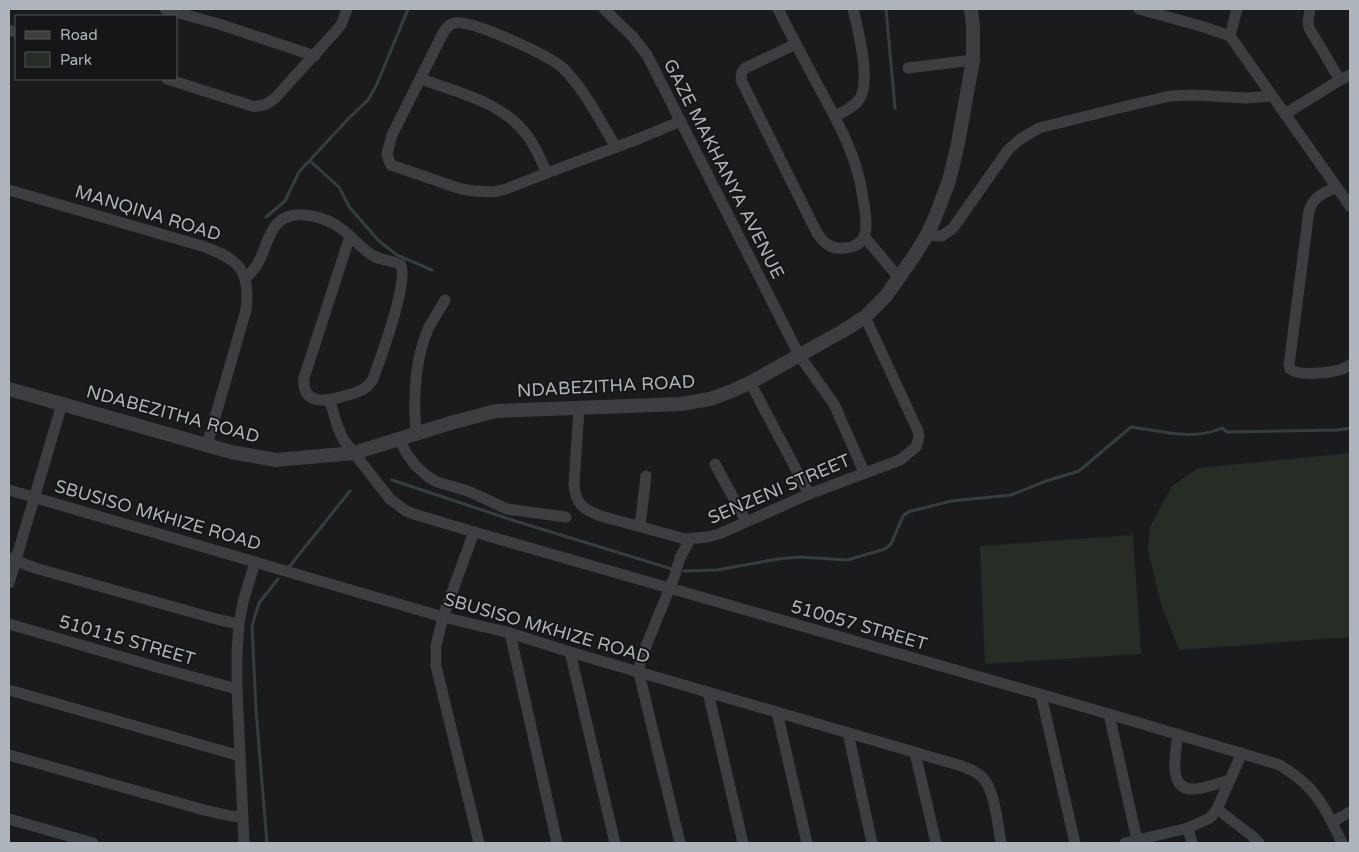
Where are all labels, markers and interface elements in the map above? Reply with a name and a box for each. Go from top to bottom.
legend [15,15,178,80]
text: Road [60,26,98,44]
text: Park [60,51,92,69]
street label: GAZE MAKHANYA AVENUE [659,55,789,283]
street label: MANQINA ROAD [72,180,224,246]
street label: NDABEZITHA ROAD [516,370,696,402]
street label: NDABEZITHA ROAD [84,380,262,448]
street label: SENZENI STREET [705,449,853,529]
street label: SBUSISO MKHIZE ROAD [52,475,264,555]
street label: SBUSISO MKHIZE ROAD [441,588,653,668]
street label: 510057 STREET [788,595,930,655]
street label: 510115 STREET [56,610,198,670]

